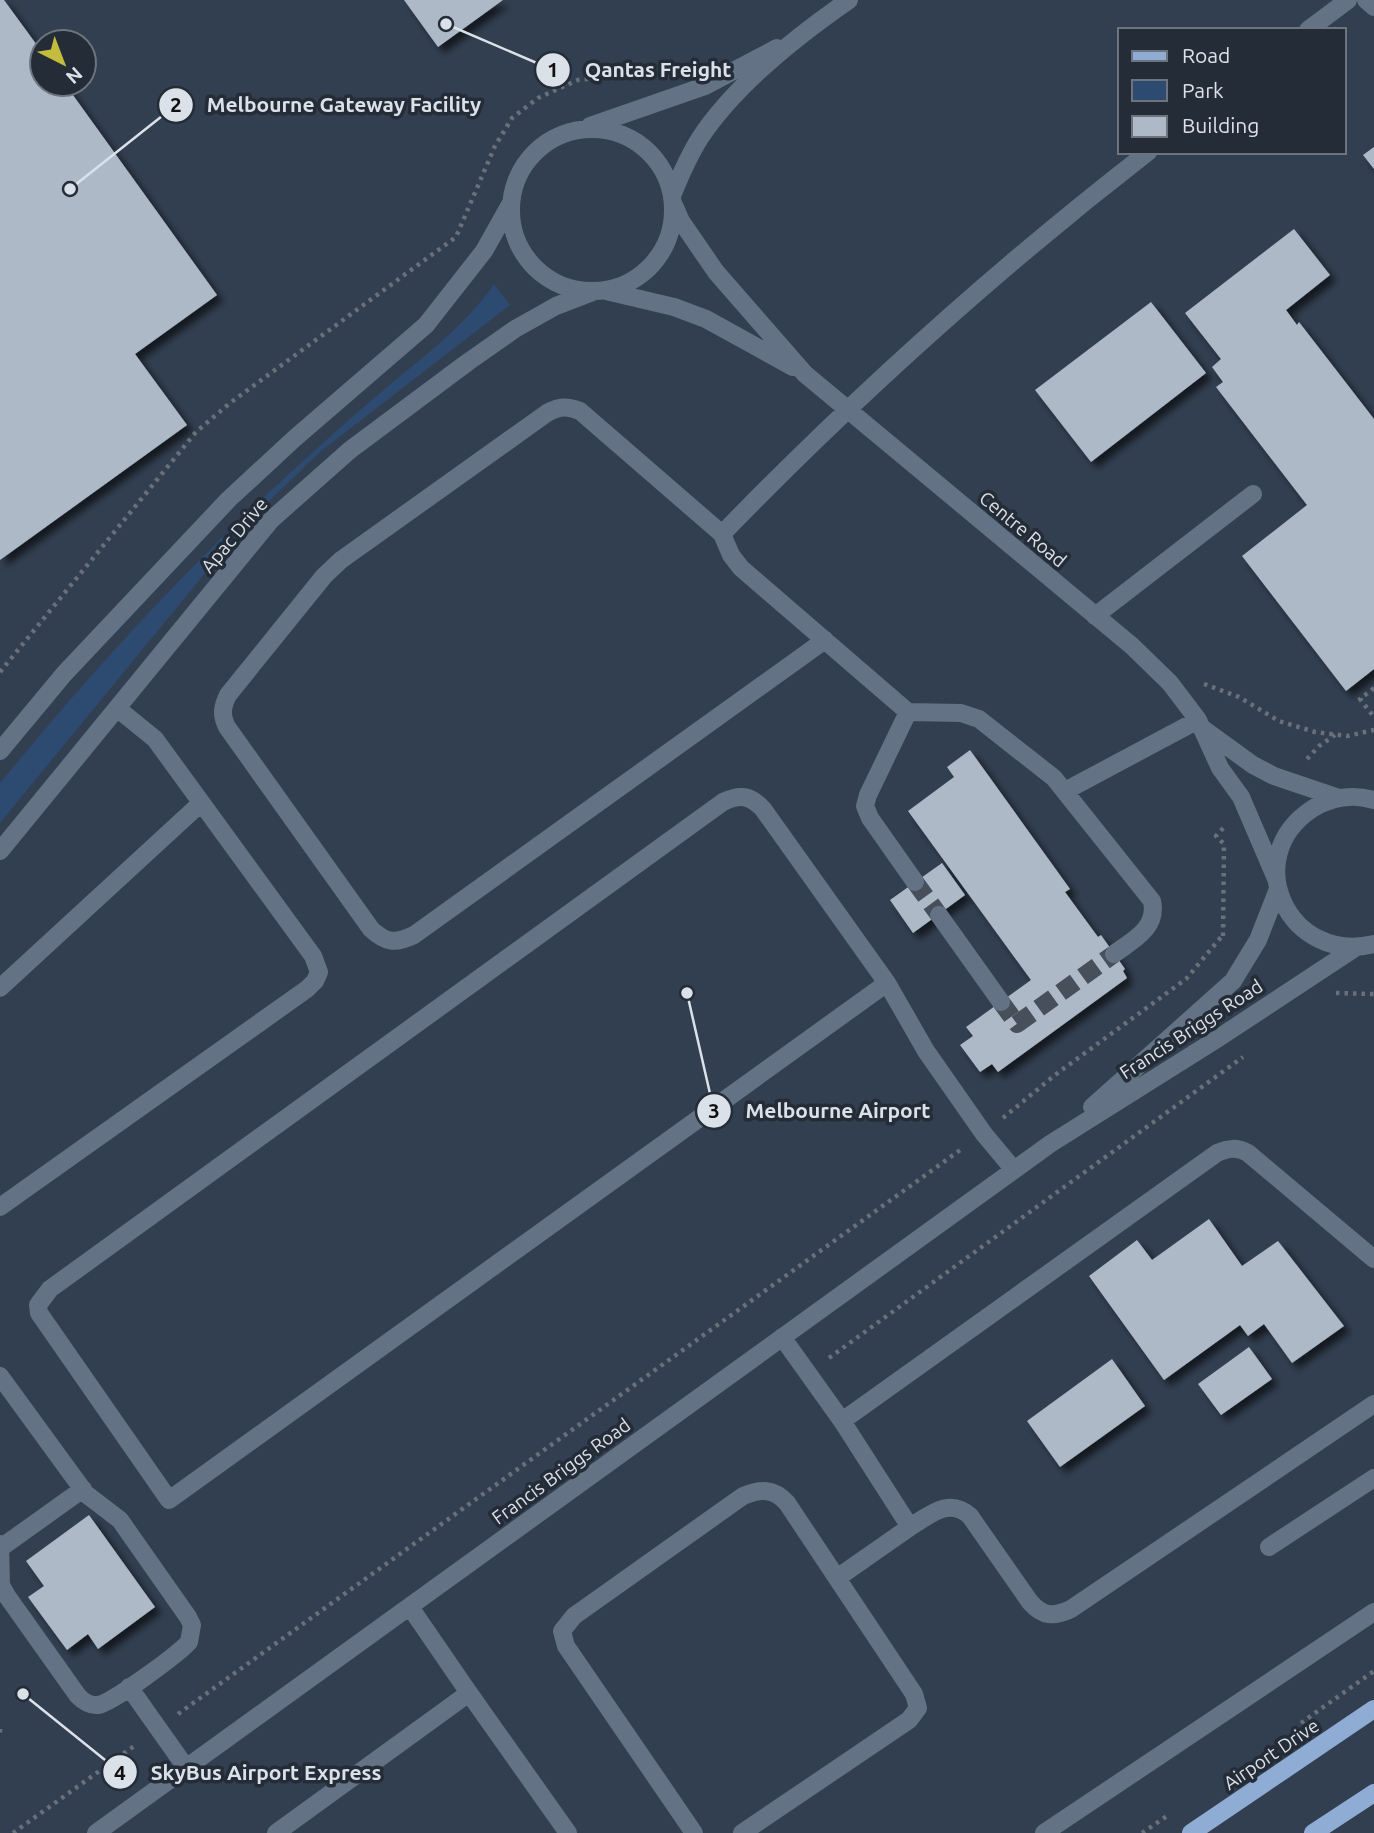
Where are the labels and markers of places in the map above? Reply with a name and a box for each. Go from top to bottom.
callout: Qantas Freight [536,49,746,91]
callout: Melbourne Gateway Facility [158,84,495,126]
callout: Melbourne Airport [697,1090,945,1132]
callout: SkyBus Airport Express [102,1751,396,1793]

